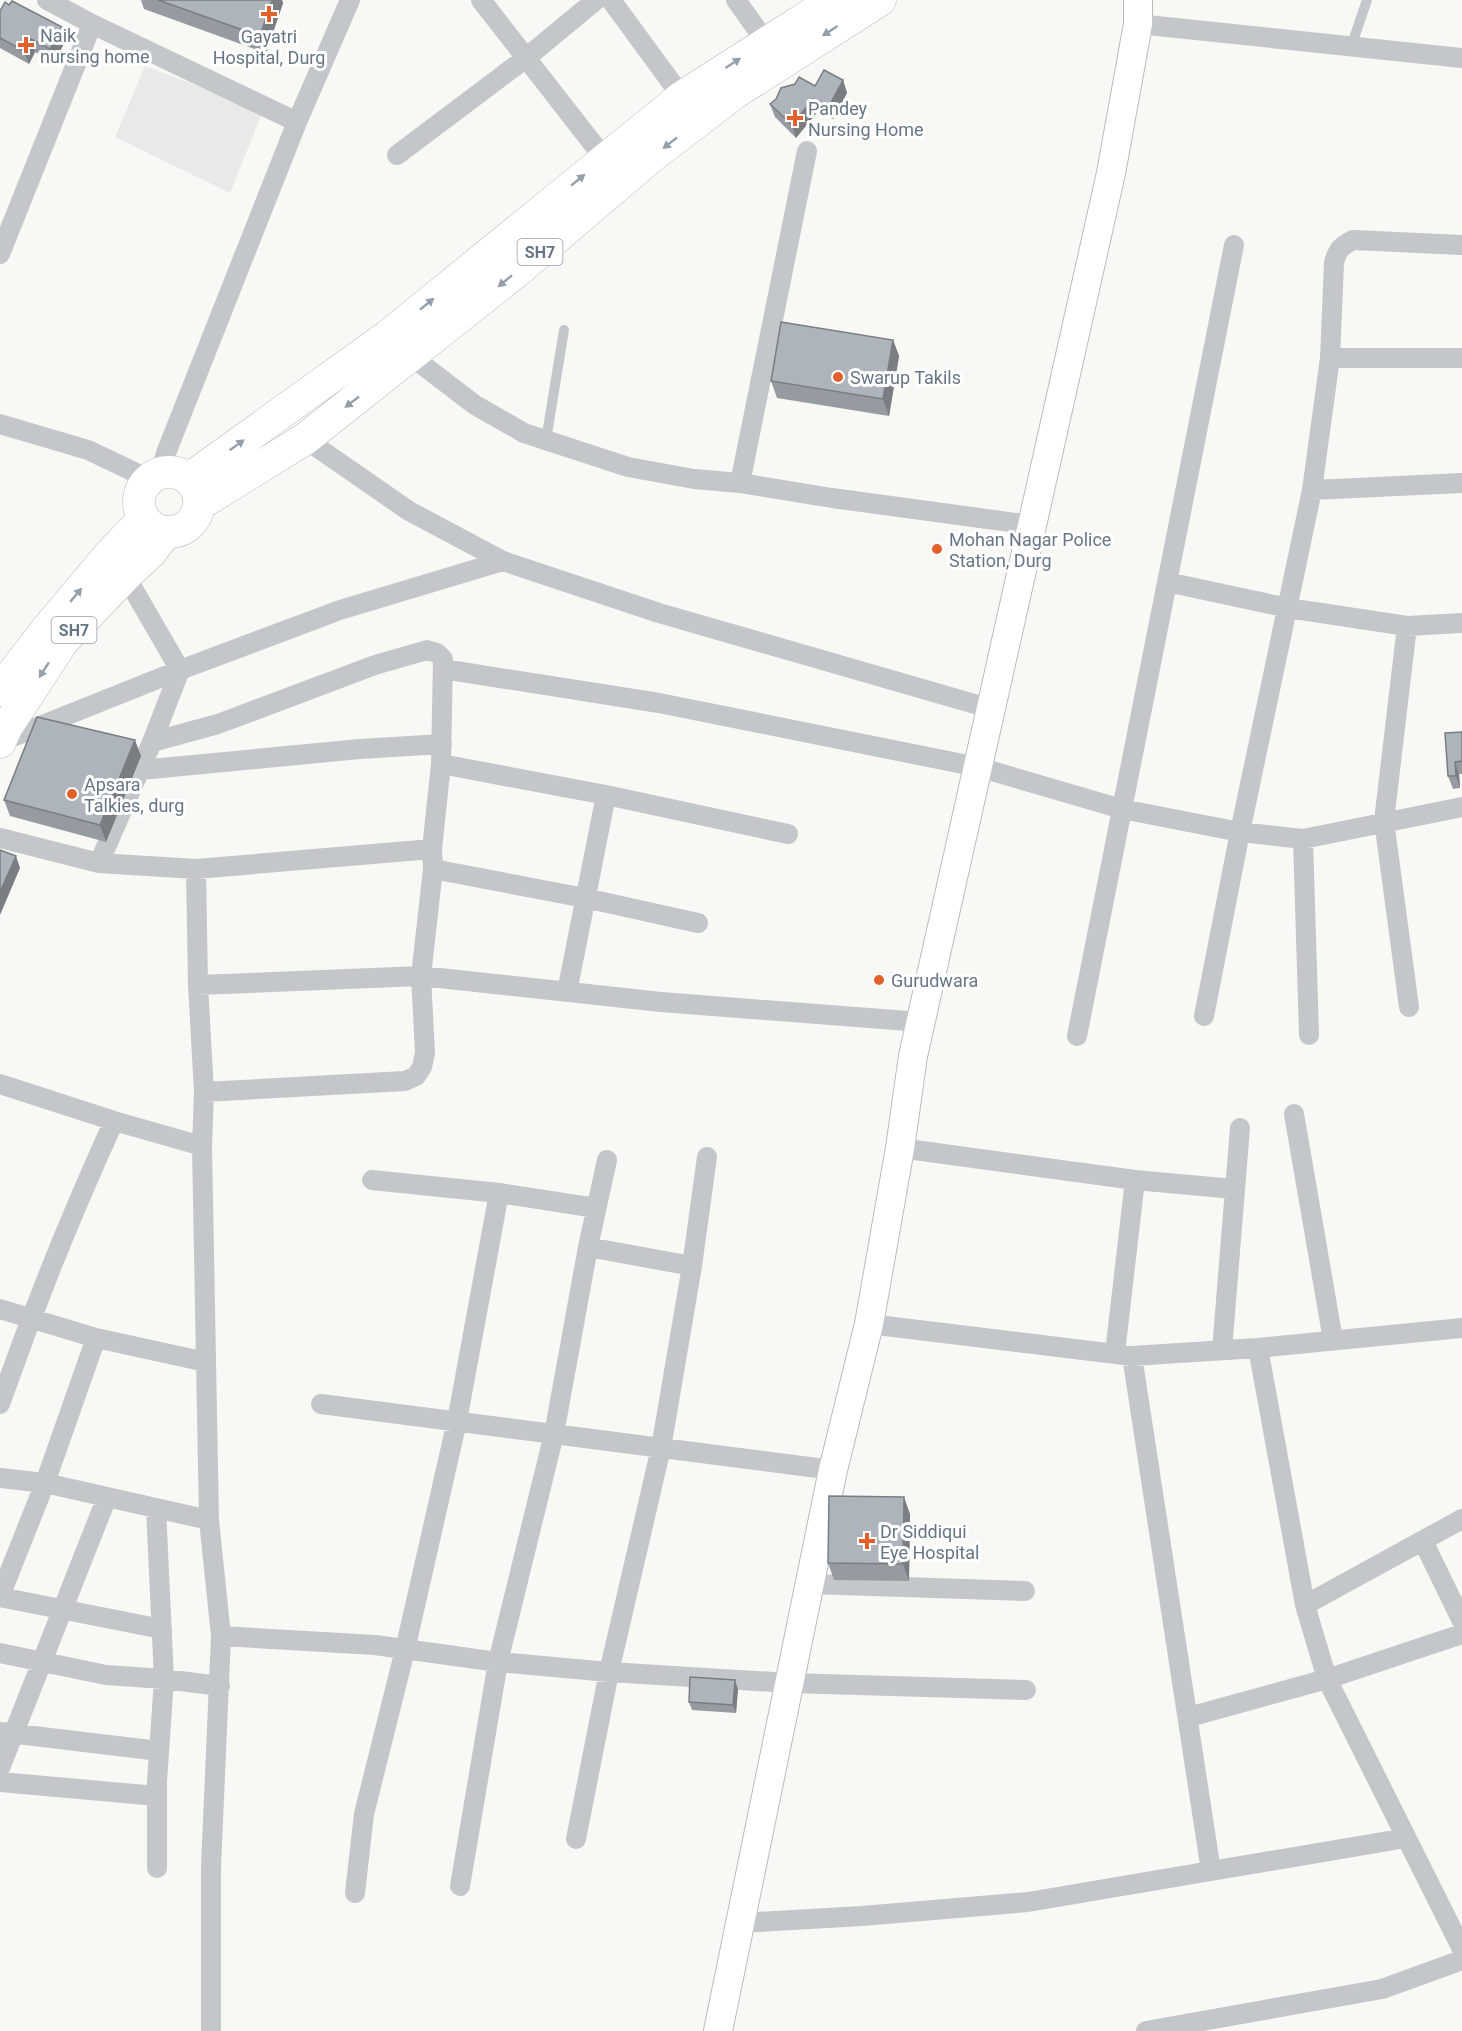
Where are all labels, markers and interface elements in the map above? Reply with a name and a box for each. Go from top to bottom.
marker: Gayatri Hospital, Durg [260,5,278,23]
place label: Naik nursing home [40,25,150,67]
one-way arrow [821,25,838,36]
place label: Gayatri Hospital, Durg [213,26,325,68]
marker: Naik nursing home [17,36,35,54]
one-way arrow [725,57,741,69]
place label: Pandey Nursing Home [808,98,923,140]
marker: Pandey Nursing Home [786,109,804,127]
one-way arrow [663,136,678,148]
one-way arrow [570,174,585,186]
road number: SH7 [518,239,562,265]
one-way arrow [497,275,512,287]
one-way arrow [419,297,435,310]
place label: Swarup Takils [850,367,961,388]
marker: Swarup Takils [831,370,845,384]
one-way arrow [344,396,359,408]
one-way arrow [228,439,244,451]
place label: Mohan Nagar Police Station, Durg [949,529,1111,571]
marker: Mohan Nagar Police Station, Durg [930,542,944,556]
one-way arrow [69,588,82,603]
road number: SH7 [52,617,97,643]
one-way arrow [38,661,50,677]
place label: Apsara Talkies, durg [84,774,184,816]
marker: Apsara Talkies, durg [65,787,79,801]
place label: Gurudwara [891,970,978,991]
marker: Gurudwara [872,973,886,987]
place label: Dr Siddiqui Eye Hospital [880,1521,979,1563]
marker: Dr Siddiqui Eye Hospital [858,1532,876,1550]

